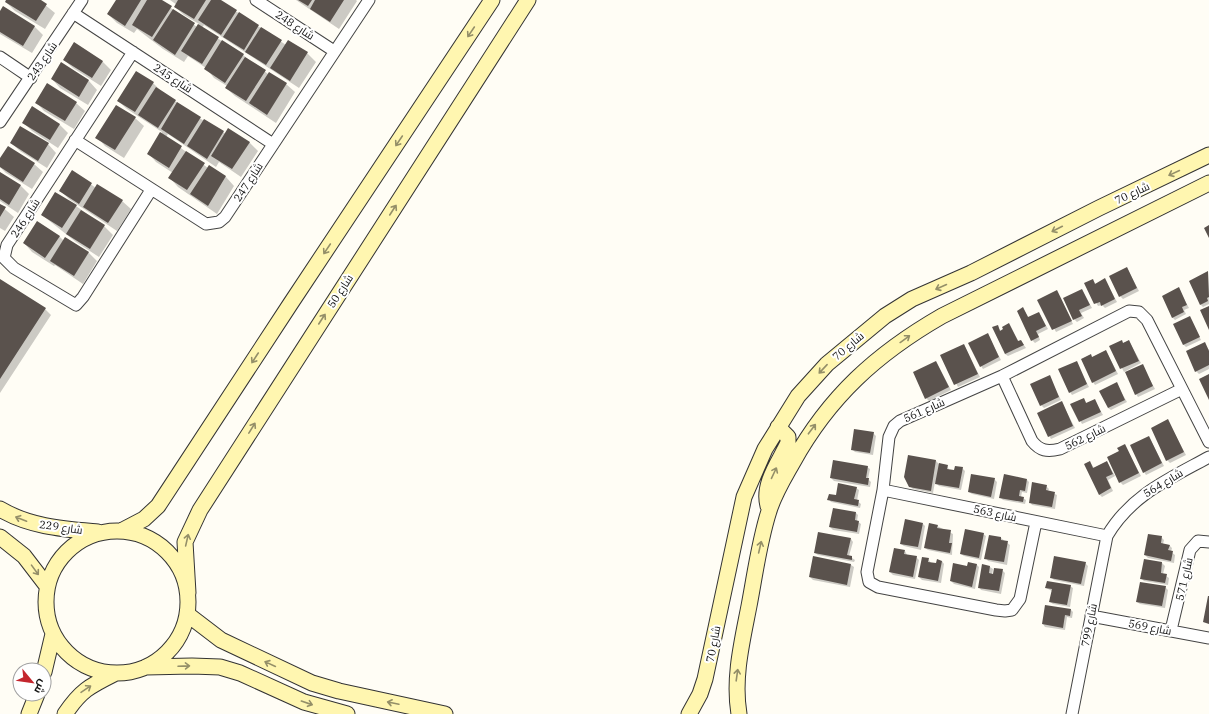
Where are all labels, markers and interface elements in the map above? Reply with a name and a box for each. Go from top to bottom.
street label: شارع 248 [272,7,317,44]
one-way arrow [467,27,475,38]
street label: شارع 243 [24,39,61,84]
street label: شارع 245 [150,60,195,97]
one-way arrow [395,135,403,146]
street label: شارع 247 [230,160,267,205]
one-way arrow [1168,170,1180,177]
street label: شارع 70 [1112,179,1152,208]
street label: شارع 246 [7,196,44,241]
one-way arrow [389,204,397,216]
one-way arrow [1051,226,1063,234]
one-way arrow [323,243,331,254]
street label: شارع 50 [324,272,357,311]
one-way arrow [935,283,947,291]
one-way arrow [318,314,326,325]
street label: شارع 70 [829,329,867,364]
one-way arrow [899,335,910,343]
one-way arrow [251,352,260,363]
one-way arrow [819,363,828,374]
street label: شارع 561 [901,395,947,426]
street label: شارع 562 [1062,421,1108,454]
one-way arrow [248,423,256,434]
one-way arrow [808,424,817,435]
street label: شارع 564 [1141,466,1186,501]
one-way arrow [771,468,778,480]
street label: شارع 563 [972,502,1018,525]
one-way arrow [16,515,28,523]
street label: شارع 229 [38,517,84,538]
one-way arrow [183,534,191,547]
one-way arrow [757,541,765,554]
street label: شارع 571 [1172,556,1197,602]
one-way arrow [31,564,39,575]
street label: شارع 799 [1078,602,1101,648]
street label: شارع 569 [1127,616,1173,639]
street label: شارع 70 [703,624,724,664]
one-way arrow [264,660,276,667]
north arrow [12,662,52,702]
one-way arrow [177,662,190,670]
one-way arrow [733,669,741,682]
text: ش [31,677,50,696]
one-way arrow [80,685,91,693]
one-way arrow [387,698,400,706]
one-way arrow [300,699,312,707]

